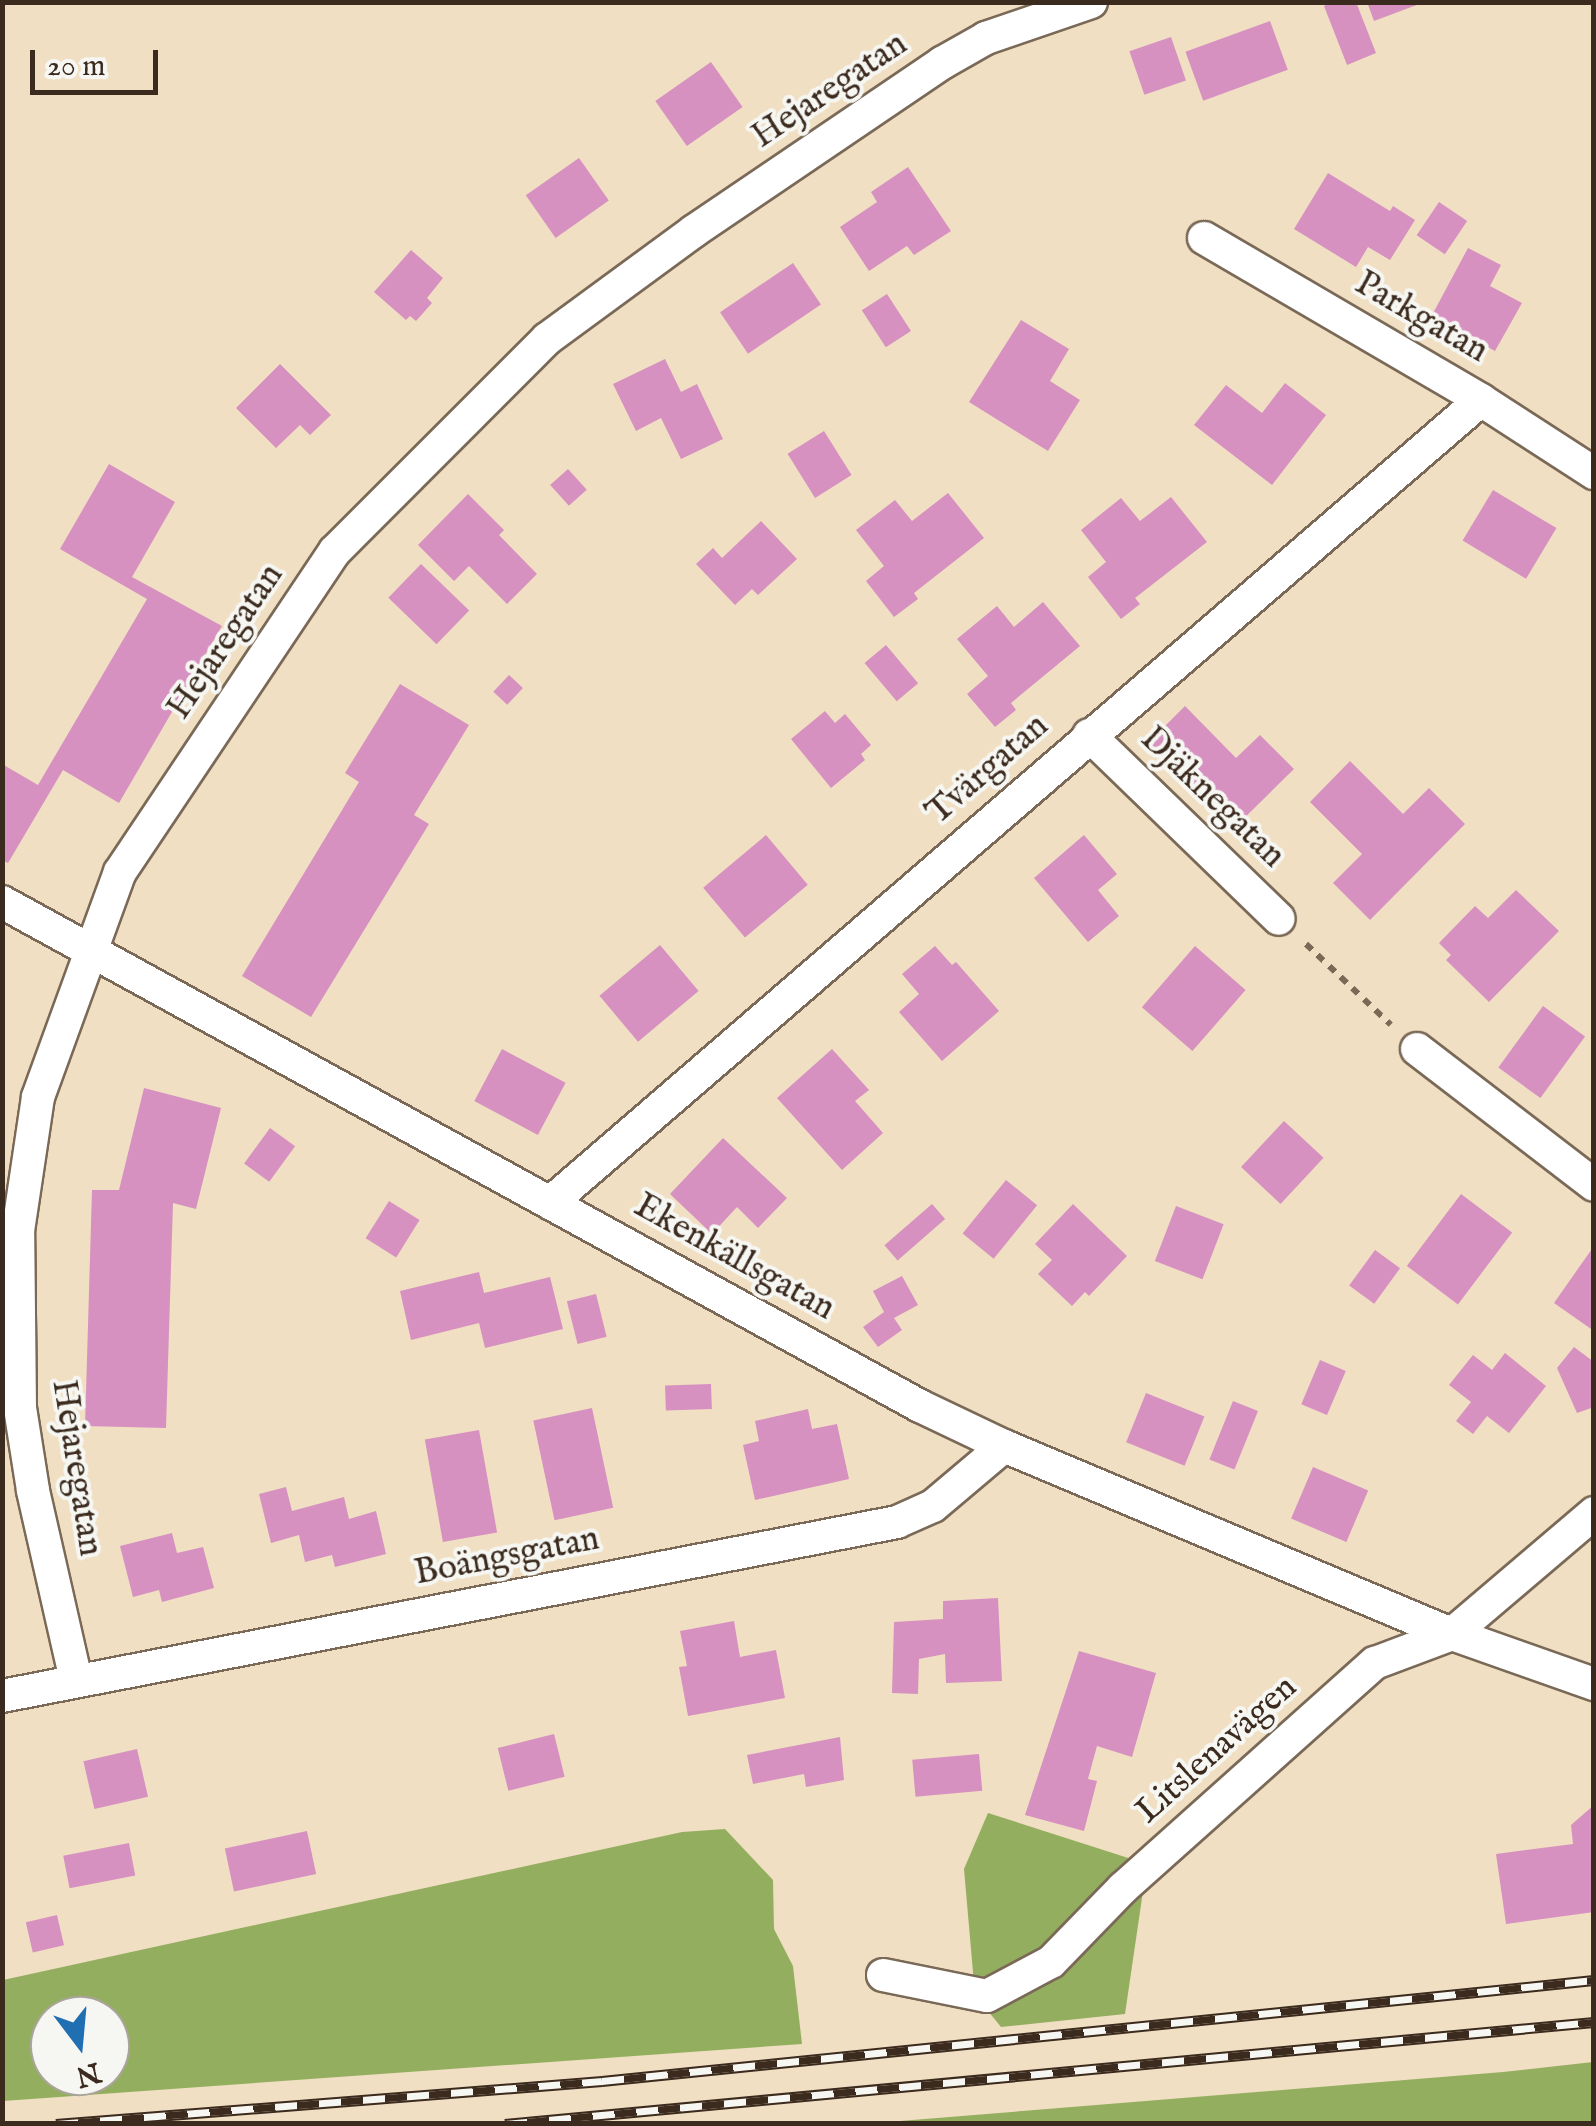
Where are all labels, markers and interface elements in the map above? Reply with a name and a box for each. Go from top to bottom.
street label: Hejaregatan [745,24,915,158]
scale bar [35,30,162,92]
text: 20 m [47,48,106,86]
street label: Parkgatan [1347,263,1495,373]
street label: Hejaregatan [159,557,293,727]
street label: Tvärgatan [918,706,1058,834]
street label: Djäknegatan [1131,719,1293,877]
street label: Ekenkällsgatan [626,1186,842,1330]
street label: Hejaregatan [41,1377,111,1559]
street label: Boängsgatan [411,1519,603,1595]
street label: Litslenavägen [1128,1667,1306,1833]
north arrow [30,1996,130,2096]
text: N [71,2053,104,2094]

